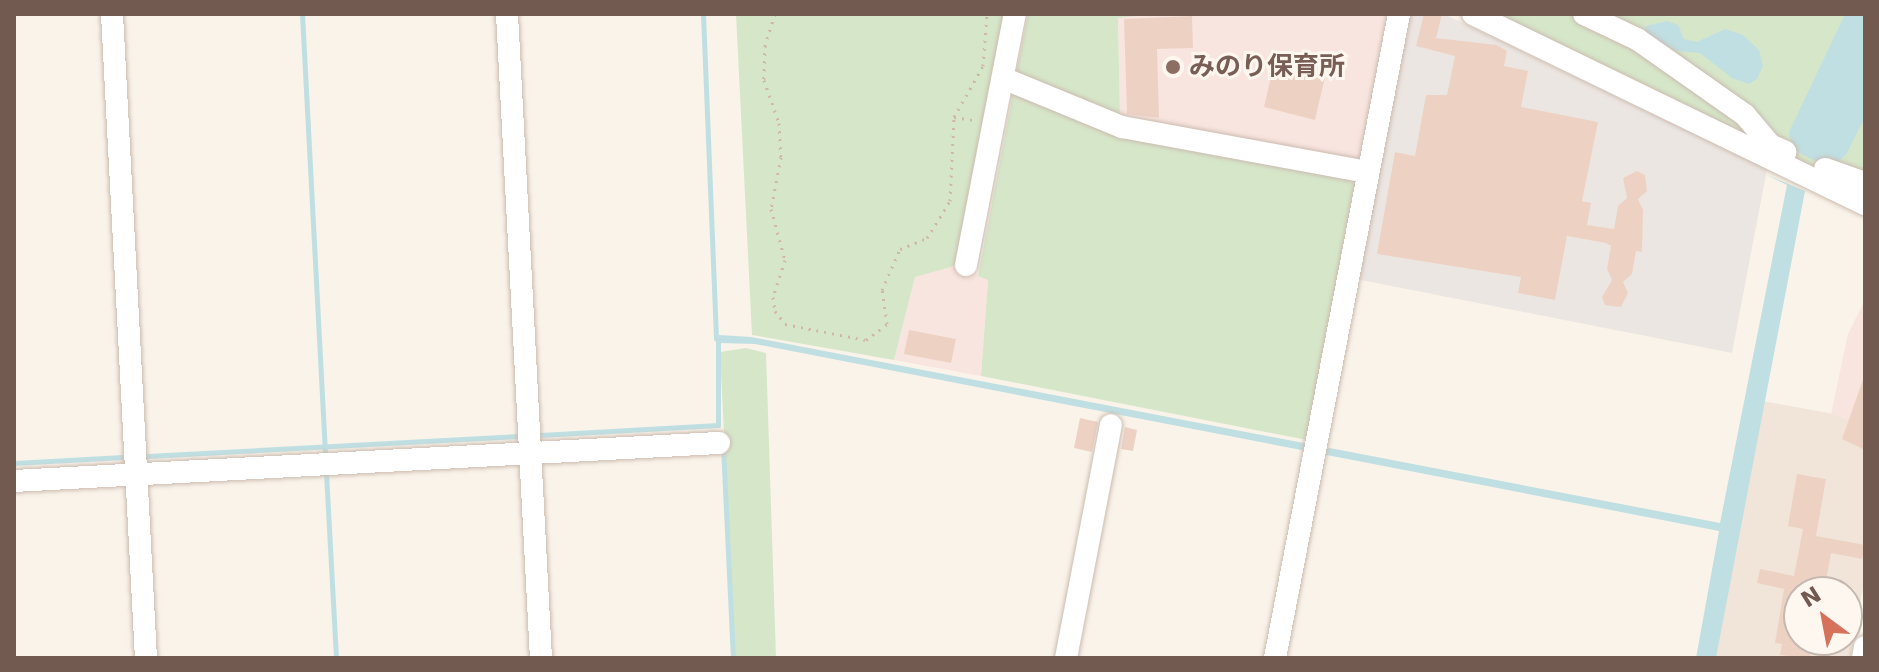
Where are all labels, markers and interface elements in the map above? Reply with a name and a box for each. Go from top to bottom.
place label: みのり保育所 [1189,51,1345,83]
marker: みのり保育所 [1164,58,1182,76]
north arrow [1783,576,1863,656]
text: N [1797,581,1826,612]

